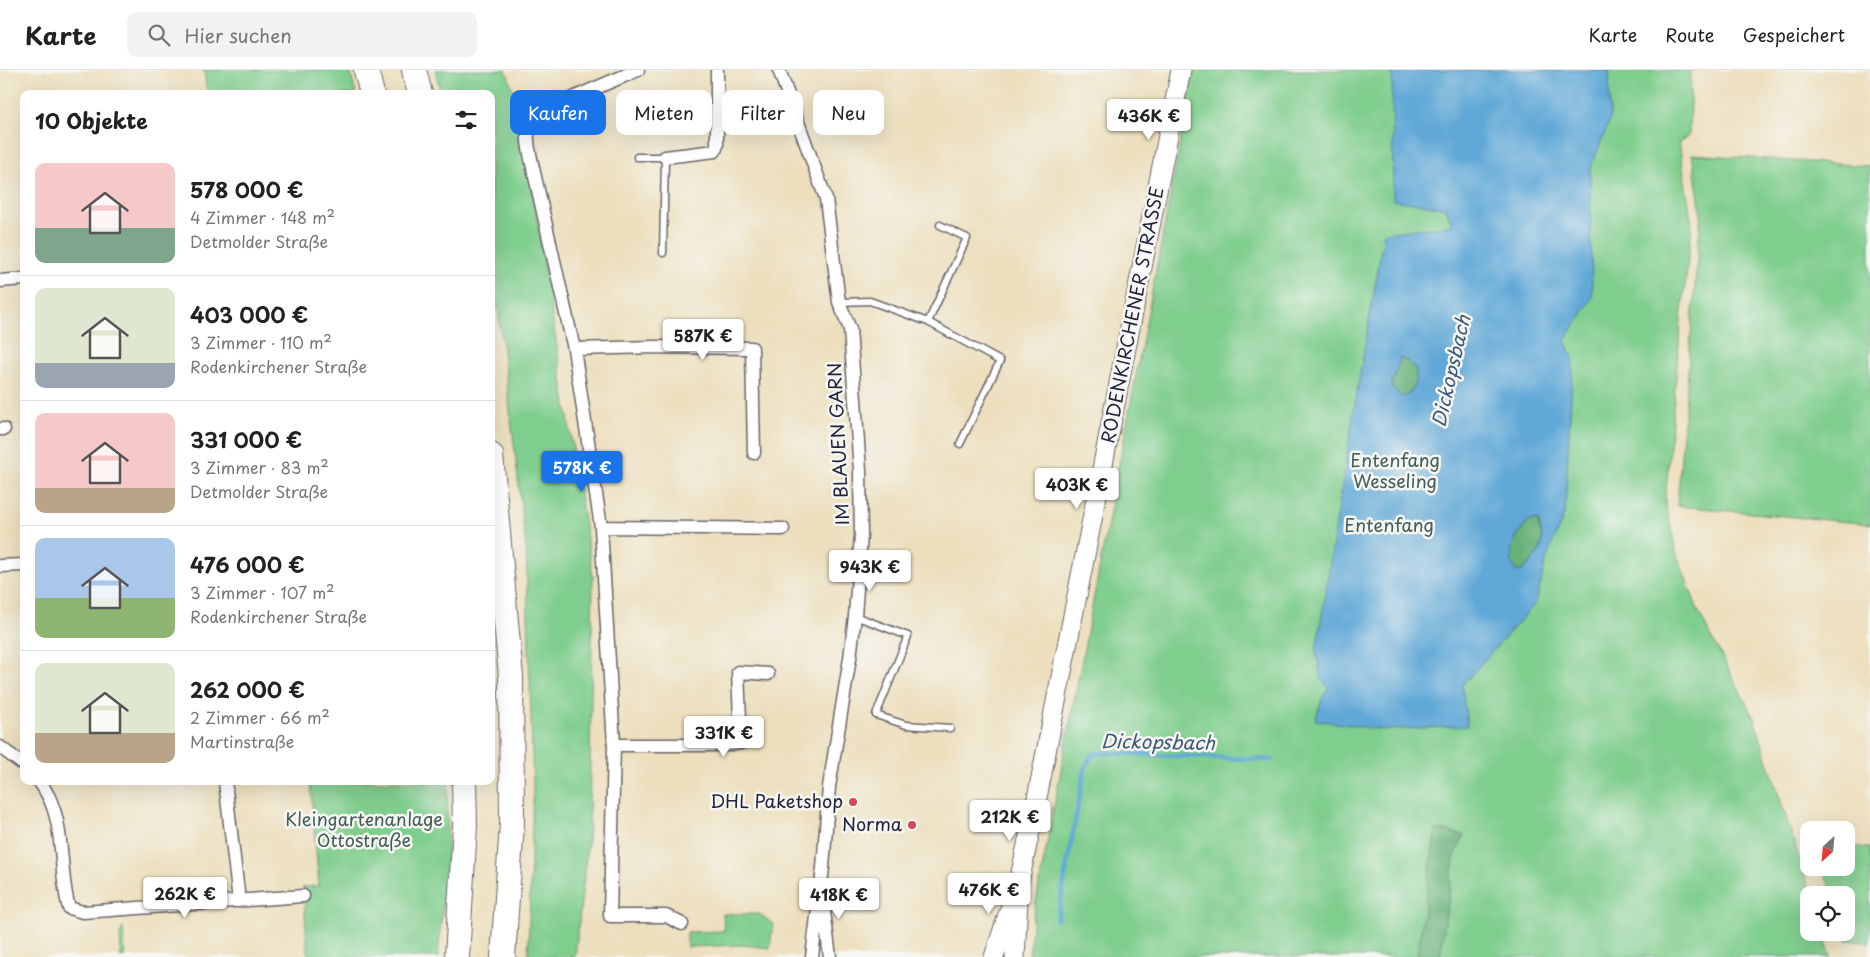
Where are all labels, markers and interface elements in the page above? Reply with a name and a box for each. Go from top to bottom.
search box [127,12,477,57]
text: Karte [25,17,97,53]
icon: search [145,21,173,49]
text: Hier suchen [185,21,292,49]
text: Karte [1589,21,1637,48]
text: Route [1665,21,1715,48]
text: Gespeichert [1743,21,1845,48]
chip: Kaufen [510,90,606,135]
chip: Mieten [616,90,712,135]
chip: Filter [722,90,803,135]
chip: Neu [813,90,884,135]
pin: 436K € [1108,98,1190,141]
text: 436K € [1118,103,1180,127]
text: 10 Objekte [35,104,148,136]
icon: filters [452,106,480,134]
text: 578 000 € [190,173,303,205]
icon: home [75,183,135,243]
street label: RODENKIRCHENER STRASSE [1093,184,1170,445]
text: 4 Zimmer · 148 m² [190,205,335,229]
text: Detmolder Straße [190,229,328,253]
text: 403 000 € [190,298,308,330]
icon: home [75,308,135,368]
water label: Dickopsbach [1424,311,1477,429]
pin: 587K € [662,318,744,361]
text: 587K € [674,323,732,347]
text: 3 Zimmer · 110 m² [190,330,332,354]
text: Rodenkirchener Straße [190,354,367,378]
street label: IM BLAUEN GARN [820,362,855,526]
text: 331 000 € [190,423,302,455]
icon: home [75,433,135,493]
park label: Entenfang Wesseling [1350,446,1440,494]
pin: 578K € [541,450,623,493]
text: 3 Zimmer · 83 m² [190,455,329,479]
text: 578K € [552,455,612,479]
pin: 403K € [1036,468,1118,510]
text: 403K € [1046,472,1108,496]
text: Detmolder Straße [190,479,328,503]
park label: Entenfang [1344,511,1434,538]
text: 476 000 € [190,548,305,580]
pin: 943K € [829,550,911,592]
text: 943K € [840,554,900,578]
icon: home [75,558,135,618]
text: 3 Zimmer · 107 m² [190,580,334,604]
text: Rodenkirchener Straße [190,604,367,628]
text: 262 000 € [190,673,305,705]
icon: home [75,683,135,743]
text: 2 Zimmer · 66 m² [190,705,330,729]
pin: 331K € [683,716,765,758]
text: 331K € [695,720,753,744]
water label: Dickopsbach [1101,726,1216,756]
text: Martinstraße [190,729,294,753]
place label: DHL Paketshop [710,787,843,814]
marker: DHL Paketshop [847,796,859,808]
pin: 212K € [969,800,1051,842]
text: 212K € [981,804,1039,828]
park label: Kleingartenanlage Ottostraße [285,805,443,853]
place label: Norma [842,810,903,837]
marker: Norma [906,819,918,831]
north arrow [1800,821,1855,876]
map controls [1800,821,1855,941]
pin: 476K € [948,872,1030,915]
pin: 262K € [144,876,226,919]
text: 476K € [959,877,1019,901]
pin: 418K € [798,878,880,920]
text: 262K € [154,881,216,905]
text: 418K € [810,882,868,906]
button: locate [1800,886,1855,941]

